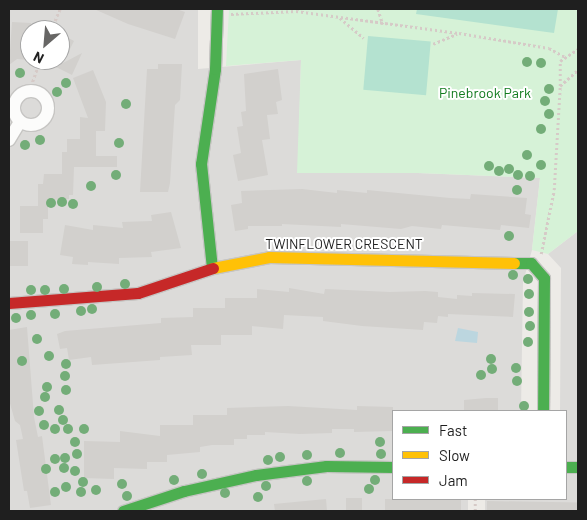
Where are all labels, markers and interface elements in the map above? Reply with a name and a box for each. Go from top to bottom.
north arrow [20,20,70,70]
text: N [30,48,46,68]
park label: Pinebrook Park [439,85,531,101]
street label: TWINFLOWER CRESCENT [265,236,423,252]
legend [392,410,567,500]
text: Fast [439,421,467,439]
text: Slow [439,446,470,464]
text: Jam [439,471,468,489]

